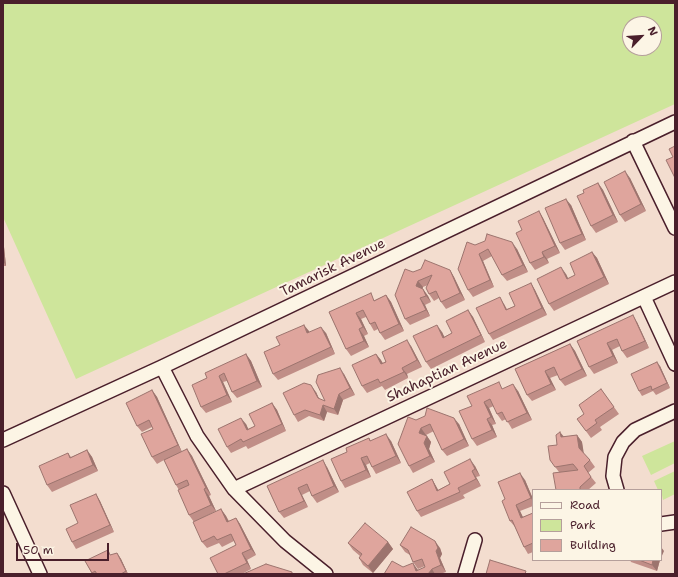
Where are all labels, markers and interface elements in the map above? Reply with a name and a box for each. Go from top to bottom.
north arrow [622,16,662,56]
text: N [644,24,661,38]
street label: Tamarisk Avenue [278,235,388,301]
street label: Shahaptian Avenue [384,336,510,406]
legend [532,489,662,561]
text: Road [570,497,600,513]
text: Park [570,517,596,533]
scale bar [18,535,111,561]
text: Building [570,537,616,553]
text: 50 m [23,542,53,558]

